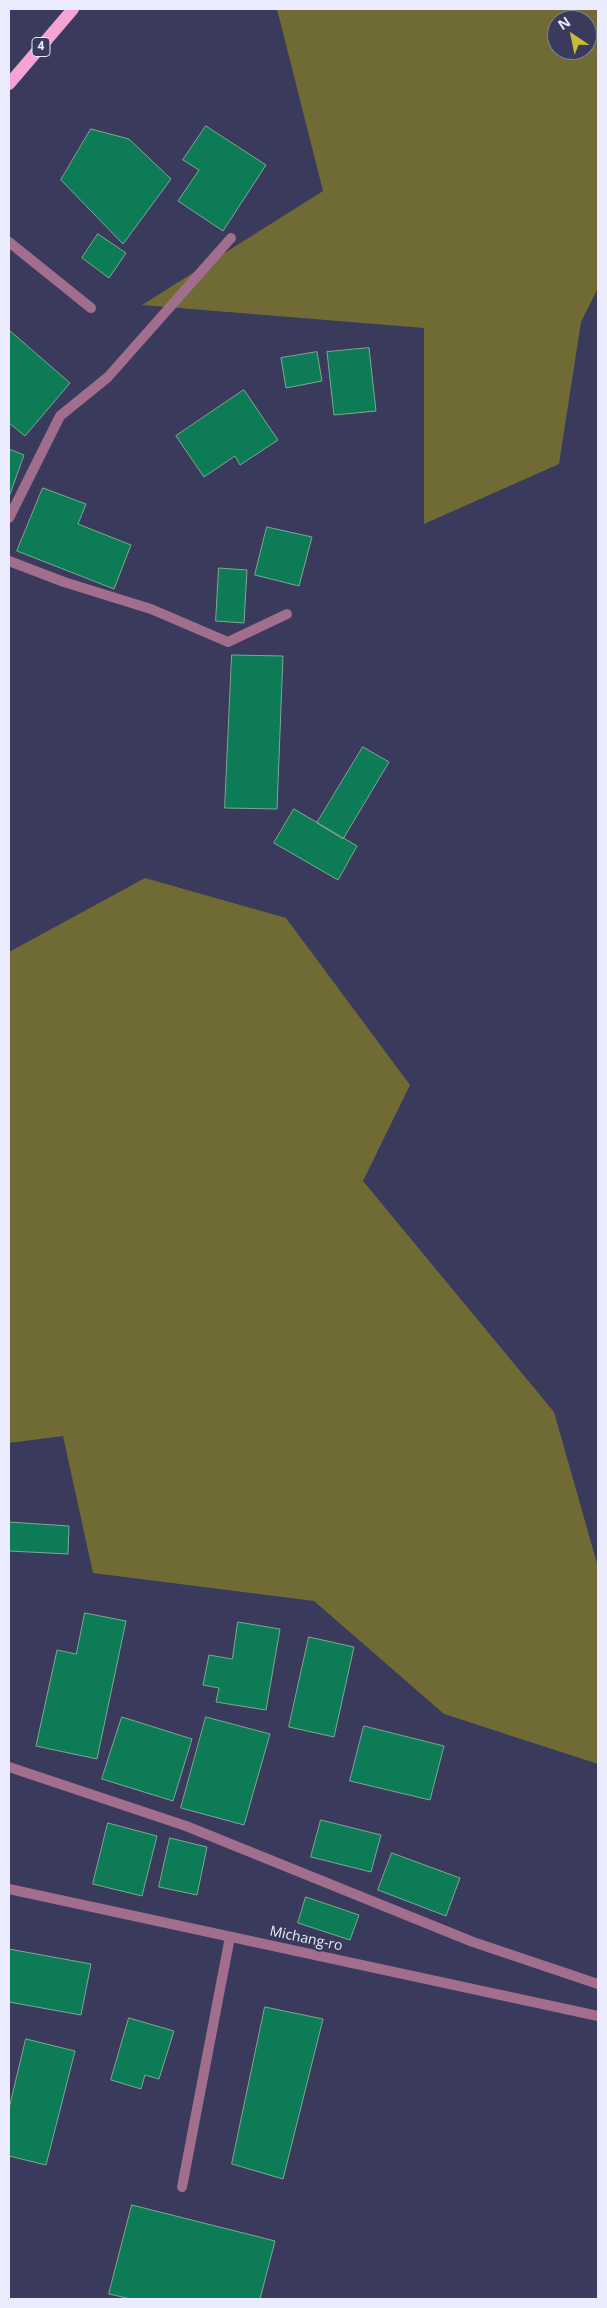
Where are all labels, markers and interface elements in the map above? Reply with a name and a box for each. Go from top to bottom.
north arrow [547,10,597,60]
text: N [554,12,574,34]
road number: 4 [32,38,50,56]
street label: Michang-ro [268,1923,344,1955]

